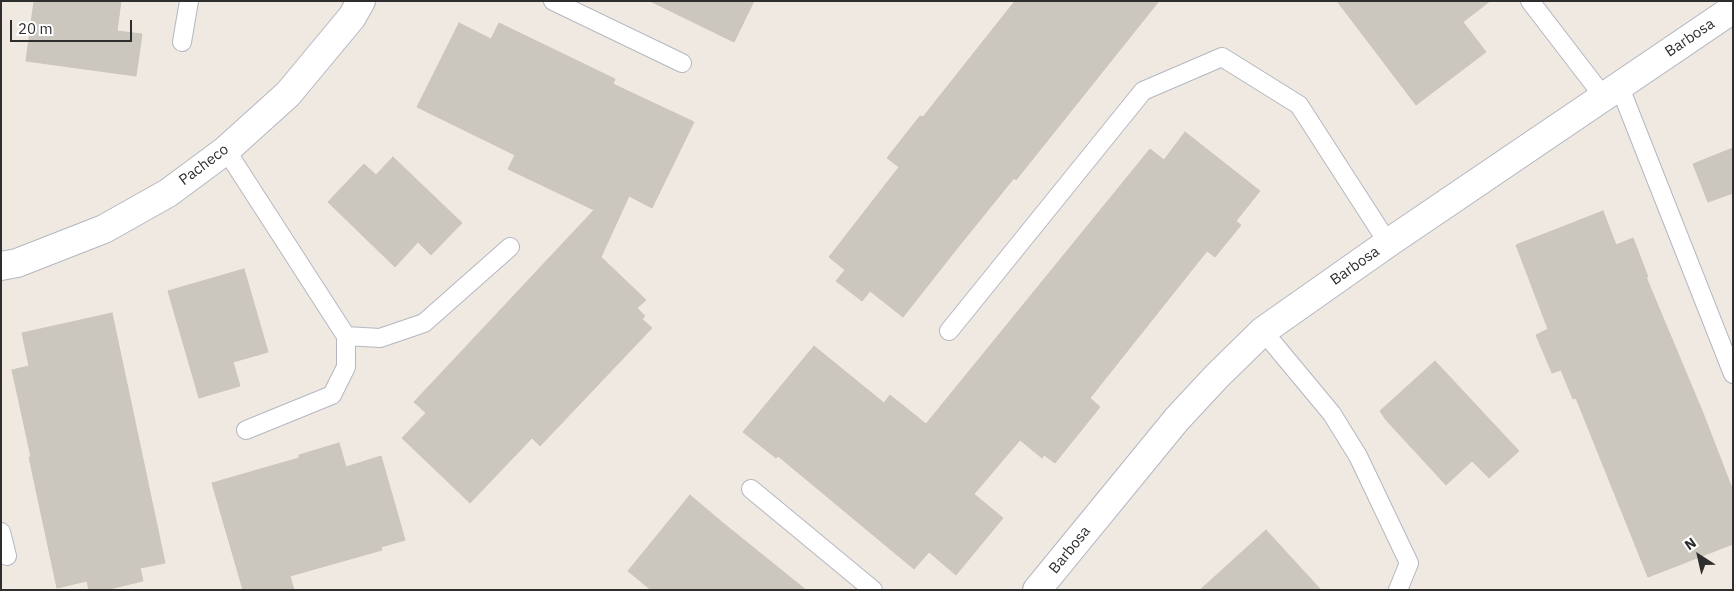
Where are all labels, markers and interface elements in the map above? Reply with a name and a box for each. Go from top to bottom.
scale bar [12,10,135,42]
street label: Barbosa [1662,15,1718,61]
text: 20 m [18,19,53,38]
street label: Pacheco [176,141,232,189]
street label: Barbosa [1327,243,1383,289]
street label: Barbosa [1045,523,1095,577]
north arrow [1674,531,1724,581]
text: N [1681,533,1700,554]

